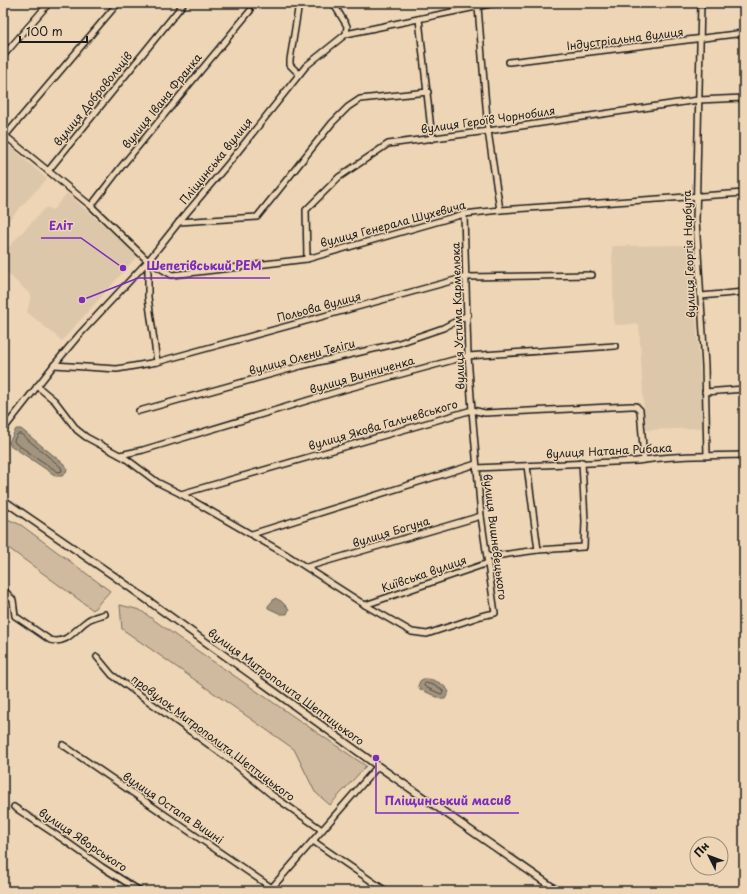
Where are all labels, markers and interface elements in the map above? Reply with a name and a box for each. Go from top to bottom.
scale bar [20,18,87,44]
text: 100 m [26,22,63,40]
street label: Індустріальна вулиця [566,23,684,54]
street label: вулиця Добровольців [49,48,136,150]
street label: вулиця Івана Франка [118,49,206,152]
street label: вулиця Героїв Чорнобиля [420,102,556,137]
street label: Пліщинська вулиця [175,114,256,208]
street label: вулиця Георгія Нарбута [678,190,699,318]
street label: вулиця Генерала Шухевича [318,196,468,251]
callout: Еліт [41,214,81,238]
text: Еліт [49,216,74,234]
street label: вулиця Устима Кармелюка [446,242,469,390]
callout: Шепетівський РЕМ [138,254,270,278]
text: Шепетівський РЕМ [147,256,261,274]
street label: Польова вулиця [275,287,363,326]
street label: вулиця Олени Теліги [247,334,357,379]
street label: вулиця Винниченка [307,351,416,398]
street label: вулиця Якова Гальчевського [306,395,459,454]
street label: вулиця Натана Рибака [546,439,673,462]
street label: вулиця Вишневецького [479,473,512,601]
street label: вулиця Богуна [350,512,432,551]
street label: Київська вулиця [379,551,469,596]
street label: вулиця Митрополита Шептицького [205,624,368,749]
street label: провулок Митрополита Шептицького [128,670,299,805]
street label: вулиця Остапа Вишні [119,767,227,848]
callout: Пліщинський масив [376,789,519,813]
text: Пліщинський масив [385,791,511,809]
street label: вулиця Яворського [36,804,131,876]
north arrow [689,836,729,876]
text: Пн [690,837,713,861]

